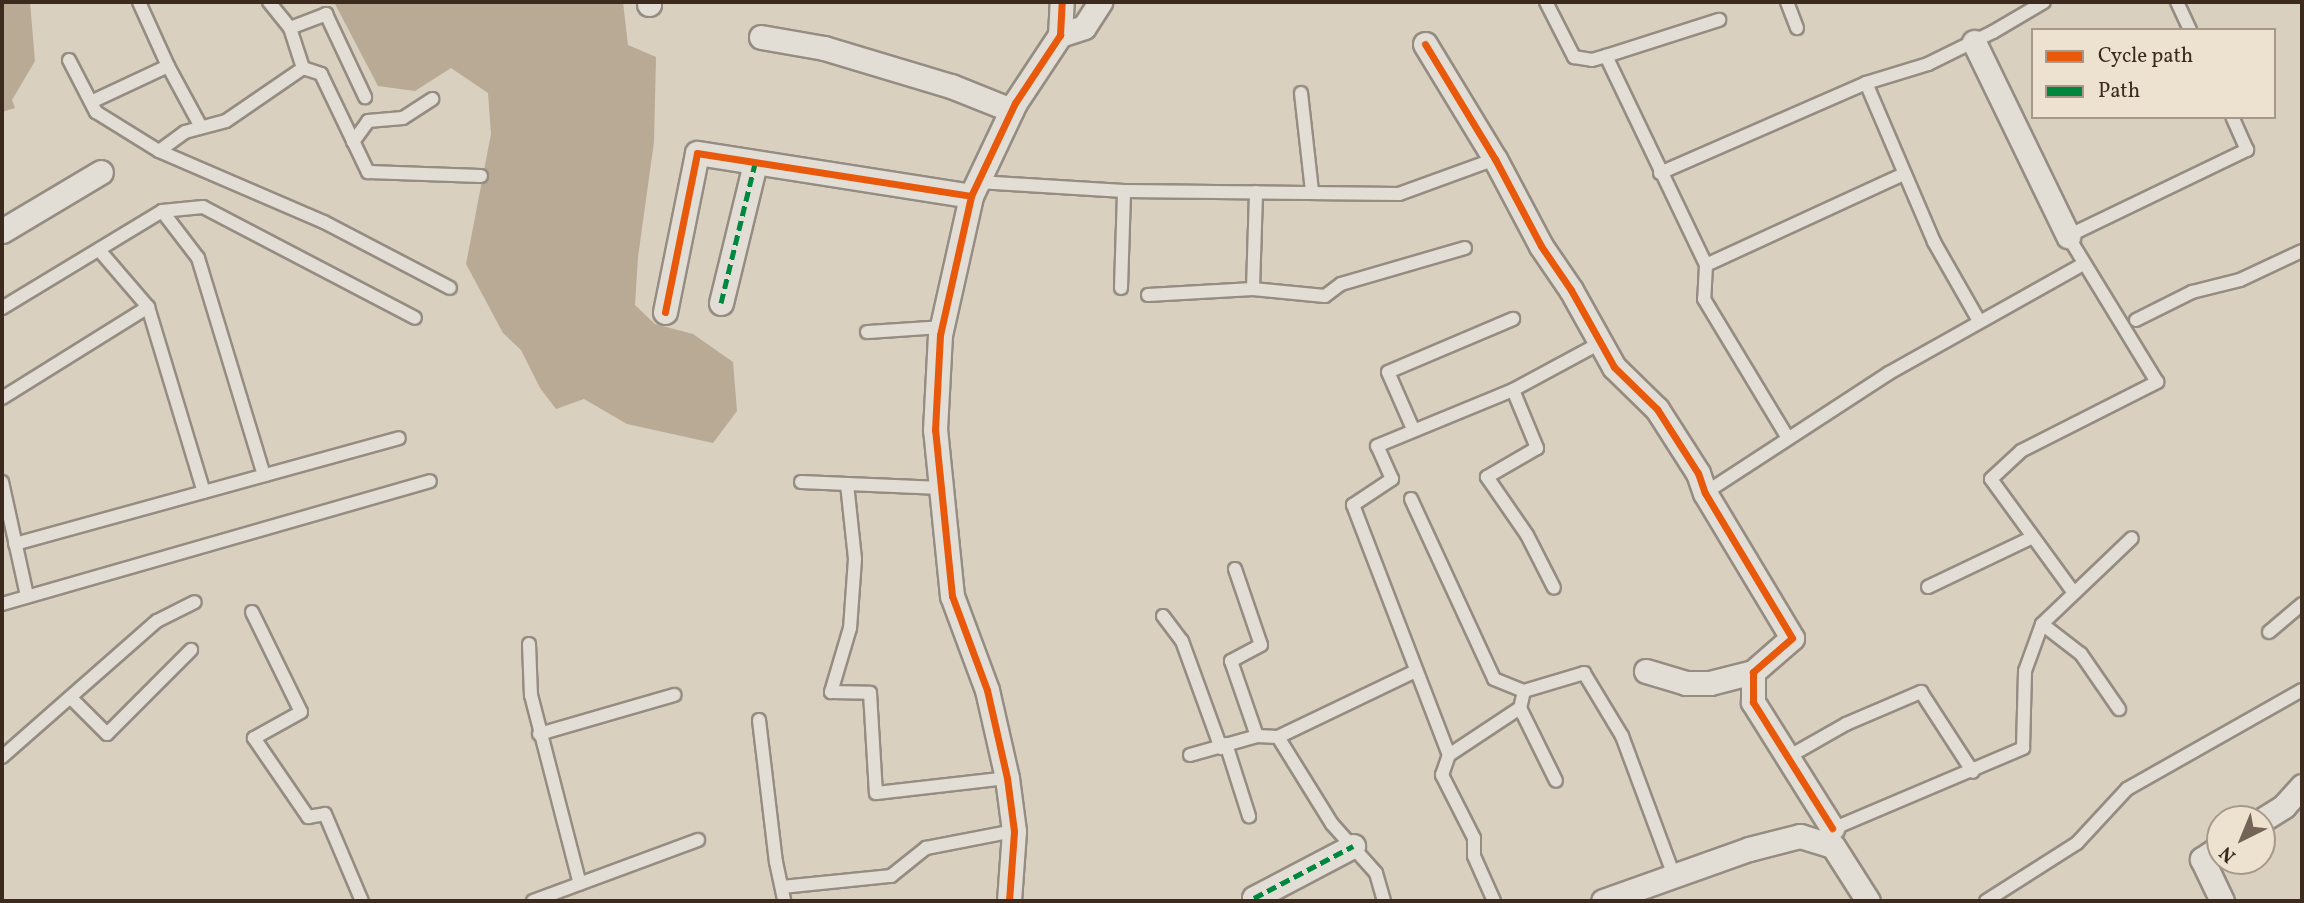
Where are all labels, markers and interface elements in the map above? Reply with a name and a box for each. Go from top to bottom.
legend [2031,28,2276,119]
text: Cycle path [2098,42,2193,71]
text: Path [2098,77,2140,106]
north arrow [2206,805,2276,875]
text: N [2214,840,2242,868]

